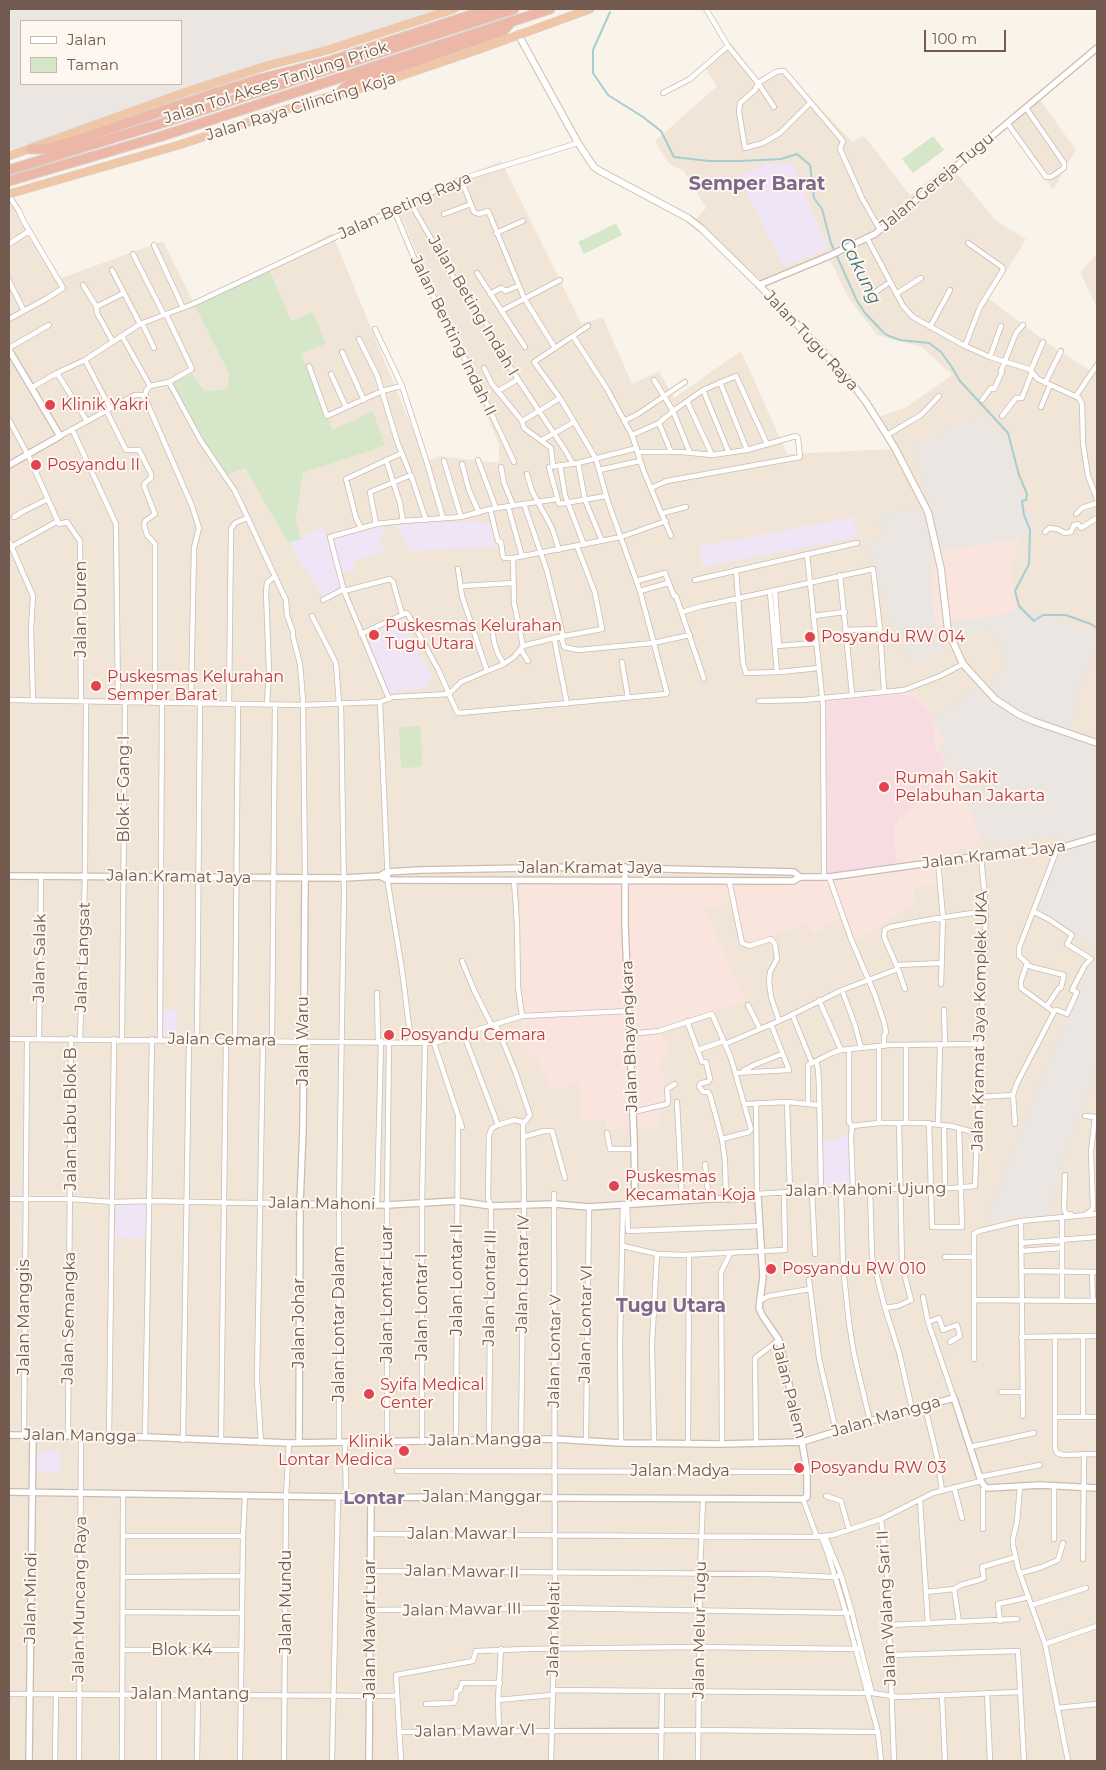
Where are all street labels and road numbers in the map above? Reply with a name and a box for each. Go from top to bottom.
street label: Jalan Tol Akses Tanjung Priok [161,38,391,128]
street label: Jalan Raya Cilincing Koja [204,69,398,145]
street label: Jalan Gereja Tugu [876,129,998,235]
street label: Jalan Beting Raya [336,168,474,244]
street label: Jalan Beting Indah I [423,232,523,380]
street label: Jalan Benting Indah II [406,253,500,419]
street label: Jalan Tugu Raya [760,287,862,395]
street label: Jalan Duren [71,561,91,657]
street label: Blok F Gang I [114,735,134,843]
street label: Jalan Kramat Jaya [921,837,1067,873]
street label: Jalan Kramat Jaya [518,858,662,878]
street label: Jalan Kramat Jaya [107,866,251,888]
street label: Jalan Kramat Jaya Komplek UKA [968,891,992,1151]
street label: Jalan Langsat [71,901,95,1013]
street label: Jalan Salak [30,913,50,1003]
street label: Jalan Bhayangkara [618,960,642,1112]
street label: Jalan Waru [293,996,313,1086]
street label: Jalan Cemara [168,1029,276,1051]
street label: Jalan Labu Blok B [61,1047,81,1191]
street label: Jalan Mahoni Ujung [786,1179,946,1201]
street label: Jalan Mahoni [268,1193,376,1215]
street label: Jalan Lontar IV [512,1215,534,1333]
street label: Jalan Lontar II [447,1224,467,1336]
street label: Jalan Lontar Luar [377,1225,397,1363]
street label: Jalan Lontar III [479,1229,501,1347]
street label: Jalan Lontar Dalam [329,1246,349,1402]
street label: Jalan Semangka [58,1251,80,1385]
street label: Jalan Lontar I [412,1253,432,1361]
street label: Jalan Manggis [14,1259,34,1375]
street label: Jalan Lontar VI [575,1265,597,1383]
street label: Jalan Johar [289,1278,309,1368]
street label: Jalan Lontar V [544,1294,566,1408]
street label: Jalan Palem [768,1341,810,1441]
street label: Jalan Mangga [829,1392,943,1442]
street label: Jalan Mangga [23,1425,137,1447]
street label: Jalan Mangga [428,1429,542,1451]
street label: Jalan Madya [630,1461,730,1481]
street label: Jalan Manggar [422,1487,542,1507]
street label: Jalan Muncang Raya [69,1516,91,1682]
street label: Jalan Mawar I [407,1524,517,1544]
street label: Jalan Walang Sari II [873,1530,901,1686]
street label: Jalan Mundu [276,1550,296,1654]
street label: Jalan Mindi [21,1552,41,1644]
street label: Jalan Mawar Luar [360,1559,380,1699]
street label: Jalan Mawar II [405,1561,519,1583]
street label: Jalan Melur Tugu [689,1561,711,1699]
street label: Jalan Melati [544,1581,564,1677]
street label: Jalan Mawar III [402,1599,522,1621]
street label: Blok K4 [151,1640,213,1660]
street label: Jalan Mantang [130,1684,250,1704]
street label: Jalan Mawar VI [415,1720,535,1742]

